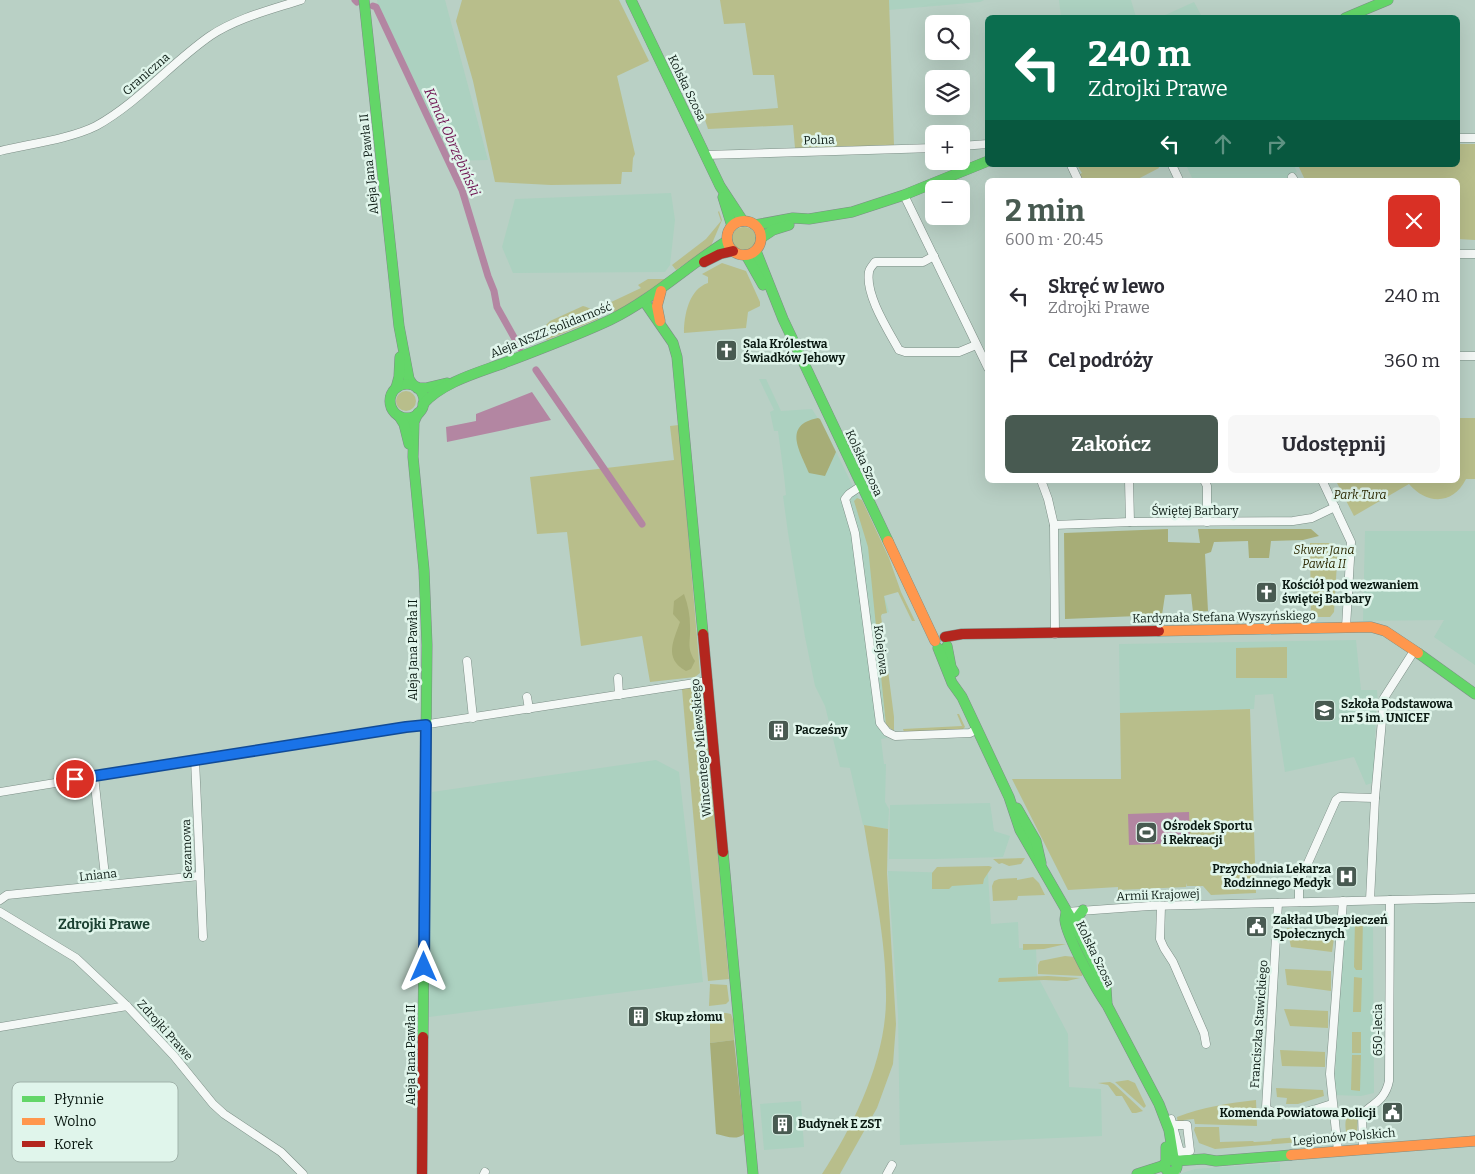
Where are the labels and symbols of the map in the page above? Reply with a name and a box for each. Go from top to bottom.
street label: Graniczna [120,50,173,98]
street label: Kolska Szosa [665,53,709,124]
water label: Kanał Obrzębiński [420,85,484,199]
street label: Aleja Jana Pawła II [357,113,381,215]
street label: Polna [803,132,835,148]
street label: Aleja NSZZ Solidarność [488,299,614,361]
place label: Sala Królestwa Świadków Jehowy [743,337,845,365]
church icon: Sala Królestwa Świadków Jehowy [715,339,739,363]
street label: Kolska Szosa [843,428,886,499]
park label: Park Tura [1334,488,1386,502]
street label: Świętej Barbary [1151,503,1239,518]
park label: Skwer Jana Pawła II [1294,543,1354,571]
place label: Kościół pod wezwaniem świętej Barbary [1282,578,1419,607]
church icon: Kościół pod wezwaniem świętej Barbary [1254,580,1278,604]
street label: Aleja Jana Pawła II [406,599,420,701]
street label: Kardynała Stefana Wyszyńskiego [1132,608,1316,626]
street label: Kolejowa [871,624,891,676]
street label: Wincentego Milewskiego [688,678,714,818]
place label: Szkoła Podstawowa nr 5 im. UNICEF [1341,697,1453,725]
school or university icon: Szkoła Podstawowa nr 5 im. UNICEF [1313,699,1337,723]
building icon: Pacześny [767,718,791,742]
place label: Pacześny [795,723,848,737]
pin [54,758,96,800]
street label: Sezamowa [179,818,195,879]
place label: Ośrodek Sportu i Rekreacji [1163,819,1253,848]
sports icon: Ośrodek Sportu i Rekreacji [1135,821,1159,845]
place label: Przychodnia Lekarza Rodzinnego Medyk [1212,862,1332,890]
hospital icon: Przychodnia Lekarza Rodzinnego Medyk [1335,864,1359,888]
street label: Lniana [78,866,118,884]
street label: Armii Krajowej [1116,887,1200,903]
place label: Zakład Ubezpieczeń Społecznych [1273,913,1388,941]
public building icon: Zakład Ubezpieczeń Społecznych [1245,915,1269,939]
district label: Zdrojki Prawe [58,916,150,933]
street label: Kolska Szosa [1073,919,1117,990]
position arrow [397,940,449,992]
street label: Franciszka Stawickiego [1248,959,1270,1089]
street label: Zdrojki Prawe [134,997,196,1063]
street label: 650-lecia [1371,1003,1385,1056]
street label: Aleja Jana Pawła II [404,1004,418,1106]
building icon: Skup złomu [627,1005,651,1029]
place label: Skup złomu [655,1010,723,1024]
legend [12,1082,178,1162]
text: Płynnie [54,1091,104,1108]
public building icon: Komenda Powiatowa Policji [1380,1101,1404,1125]
place label: Komenda Powiatowa Policji [1220,1106,1376,1121]
building icon: Budynek E ZST [770,1112,794,1136]
text: Wolno [54,1113,96,1130]
place label: Budynek E ZST [798,1117,882,1131]
street label: Legionów Polskich [1292,1125,1396,1148]
text: Korek [54,1136,93,1153]

